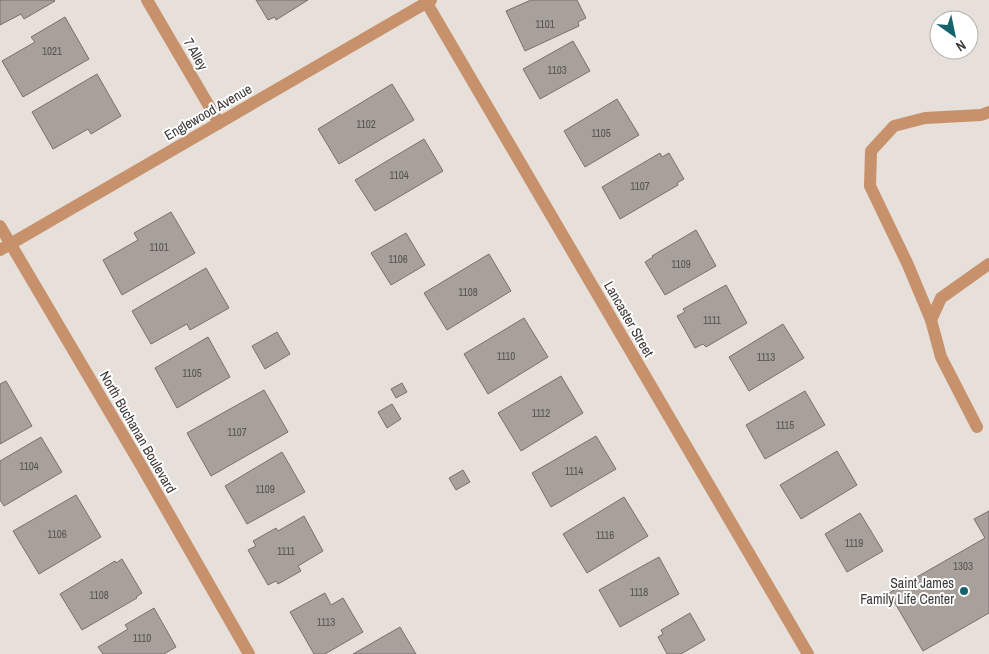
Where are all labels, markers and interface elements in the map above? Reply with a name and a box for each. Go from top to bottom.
north arrow [929,10,979,60]
house number: 1101 [535,17,555,31]
street label: 7 Alley [180,35,212,73]
text: N [953,36,969,56]
house number: 1021 [42,44,62,58]
house number: 1103 [547,63,567,77]
street label: Englewood Avenue [161,80,255,144]
house number: 1102 [356,117,376,131]
house number: 1105 [591,126,611,140]
house number: 1104 [389,168,409,182]
house number: 1107 [630,179,650,193]
house number: 1101 [149,240,169,254]
house number: 1106 [388,252,408,266]
house number: 1109 [671,257,691,271]
street label: Lancaster Street [600,278,658,360]
house number: 1108 [458,285,478,299]
house number: 1111 [703,313,721,327]
house number: 1110 [497,349,515,363]
house number: 1113 [757,350,775,364]
house number: 1105 [182,366,202,380]
street label: North Buchanan Boulevard [96,368,180,496]
house number: 1112 [532,406,550,420]
house number: 1115 [776,418,794,432]
house number: 1107 [227,425,247,439]
house number: 1104 [19,459,39,473]
house number: 1114 [565,464,583,478]
house number: 1109 [255,482,275,496]
house number: 1106 [47,527,67,541]
house number: 1116 [596,528,614,542]
house number: 1119 [845,536,863,550]
house number: 1111 [277,544,295,558]
house number: 1303 [953,559,973,573]
place label: Saint James Family Life Center [860,574,954,608]
house number: 1118 [630,585,648,599]
marker: Saint James Family Life Center [958,585,970,597]
house number: 1108 [89,588,109,602]
house number: 1113 [317,615,335,629]
house number: 1110 [133,631,151,645]

